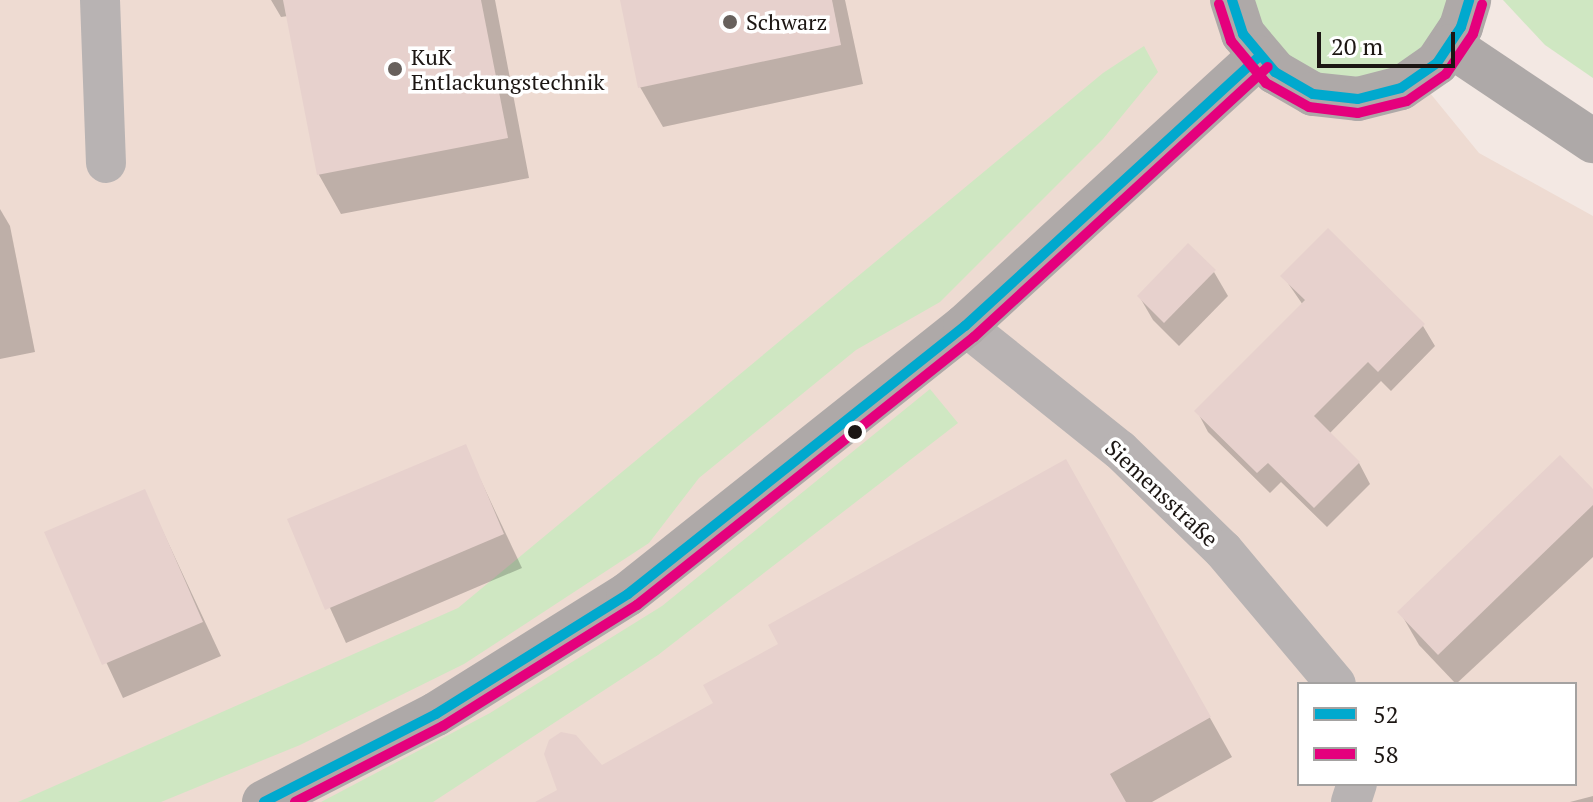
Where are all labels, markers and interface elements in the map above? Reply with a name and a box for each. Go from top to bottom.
place label: Schwarz [746,9,827,35]
marker: Schwarz [721,13,739,31]
scale bar [1321,16,1459,66]
text: 20 m [1331,30,1383,62]
place label: KuK Entlackungstechnik [411,43,605,94]
marker: KuK Entlackungstechnik [386,60,404,78]
unlabelled marker [847,424,863,440]
street label: Siemensstraße [1100,434,1224,552]
legend [1297,682,1577,786]
text: 52 [1373,698,1399,730]
text: 58 [1373,738,1399,770]

